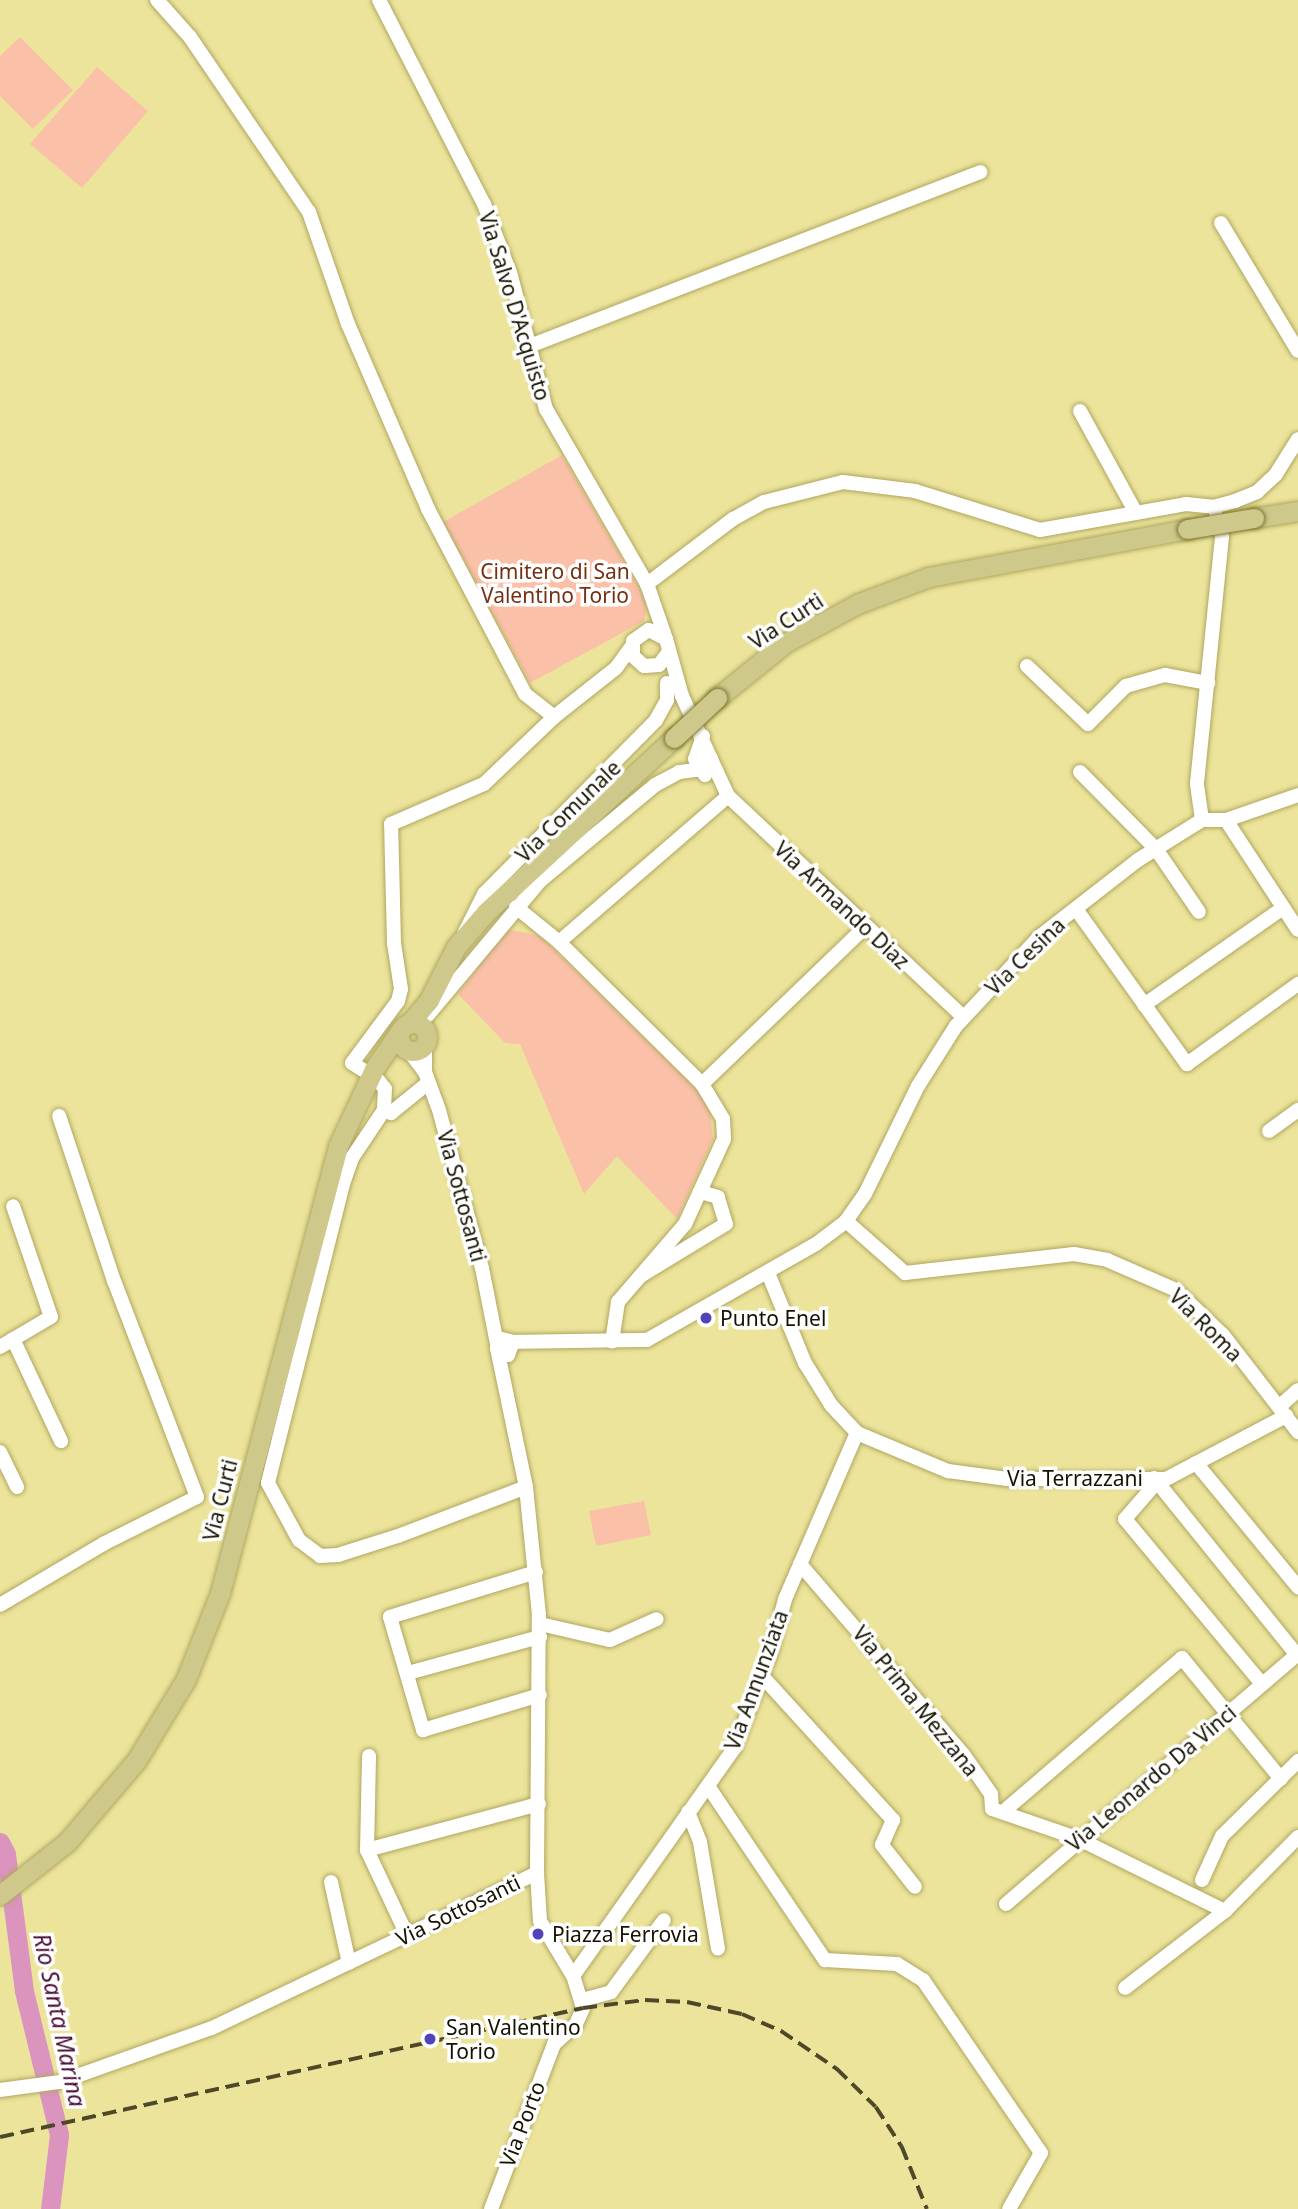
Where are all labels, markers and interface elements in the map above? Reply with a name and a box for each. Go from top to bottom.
street label: Via Salvo D'Acquisto [474,208,556,404]
park label: Cimitero di San Valentino Torio [480,558,630,608]
street label: Via Curti [744,588,828,654]
street label: Via Comunale [510,755,626,867]
street label: Via Armando Diaz [769,836,915,974]
street label: Via Cesina [980,912,1070,1000]
street label: Via Sottosanti [432,1127,492,1265]
street label: Via Roma [1164,1283,1248,1367]
place label: Punto Enel [720,1305,826,1331]
marker: Punto Enel [698,1310,714,1326]
street label: Via Curti [198,1457,242,1543]
street label: Via Terrazzani [1007,1465,1143,1491]
street label: Via Annunziata [719,1607,793,1753]
street label: Via Prima Mezzana [848,1621,984,1781]
street label: Via Leonardo Da Vinci [1061,1700,1241,1856]
street label: Via Sottosanti [392,1869,524,1951]
place label: Piazza Ferrovia [552,1921,699,1947]
marker: Piazza Ferrovia [530,1926,546,1942]
water label: Rio Santa Marina [28,1931,92,2109]
place label: San Valentino Torio [446,2014,581,2064]
marker: San Valentino Torio [420,2029,440,2049]
street label: Via Porto [494,2078,550,2170]

